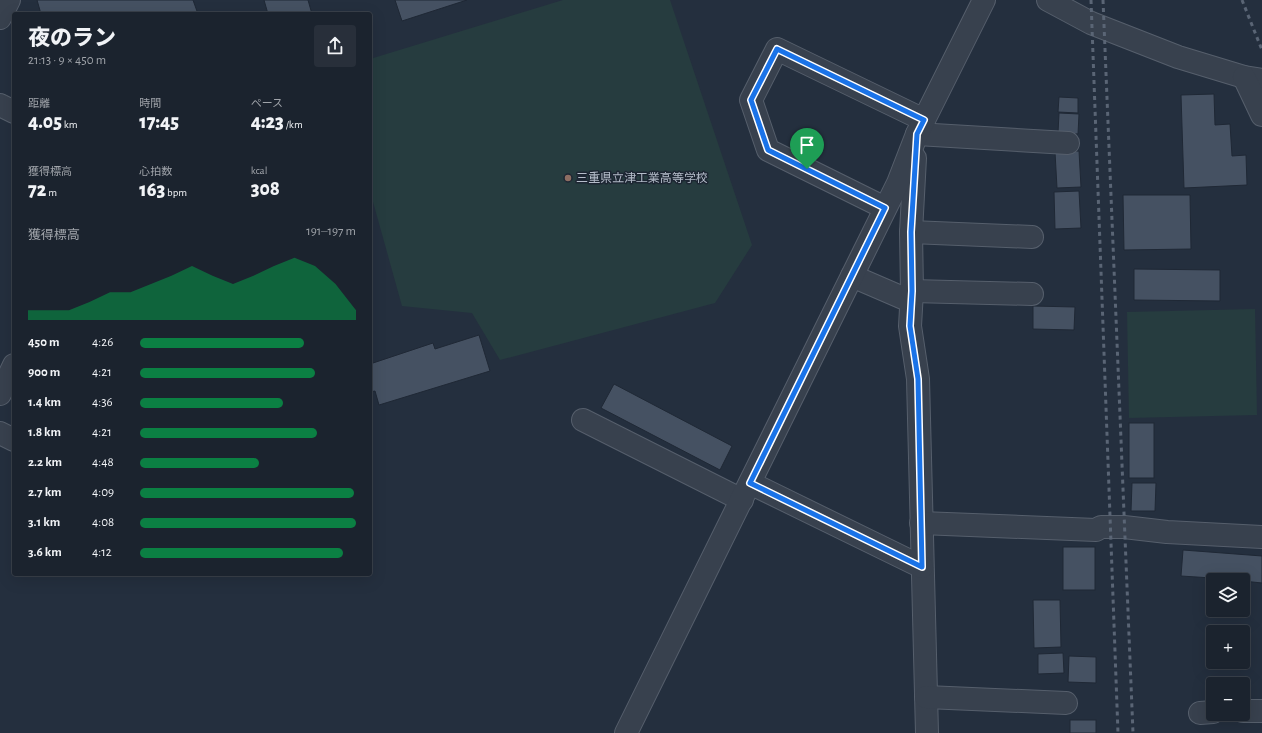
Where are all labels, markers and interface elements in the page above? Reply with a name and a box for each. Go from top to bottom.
button: share [314,25,356,67]
text: 夜のラン [28,27,116,49]
text: 21:13 · 9 × 450 m [28,54,106,67]
text: 距離 [28,98,50,109]
text: 時間 [139,98,161,109]
text: ペース [251,98,283,109]
text: 4.05 [28,112,62,132]
text: 17:45 [139,112,179,132]
text: 4:23 [251,112,284,132]
text: km [62,119,78,130]
text: /km [284,119,303,130]
pin [790,128,824,169]
icon: arrive [796,134,818,156]
text: kcal [251,165,267,176]
text: 獲得標高 [28,166,72,177]
text: 心拍数 [139,166,172,177]
place label: 三重県立津工業高等学校 [576,171,708,184]
marker: 三重県立津工業高等学校 [563,173,573,183]
text: 308 [251,179,280,199]
text: 72 [28,180,46,200]
text: 163 [139,180,165,200]
text: m [46,187,57,198]
text: bpm [165,187,187,198]
text: 191–197 m [306,225,356,238]
text: 獲得標高 [28,229,80,242]
text: 450 m [28,336,59,349]
text: 4:26 [92,336,113,349]
text: 900 m [28,366,60,379]
text: 4:21 [92,366,112,379]
text: 1.4 km [28,396,61,409]
text: 4:36 [92,396,113,409]
text: 1.8 km [28,426,61,439]
text: 4:21 [92,426,112,439]
text: 2.2 km [28,456,62,469]
text: 4:48 [92,456,114,469]
text: 2.7 km [28,486,62,499]
text: 4:09 [92,486,114,499]
text: 3.1 km [28,516,60,529]
text: 4:08 [92,516,114,529]
text: 3.6 km [28,546,62,559]
text: 4:12 [92,546,112,559]
map controls [1206,573,1250,721]
button: layers [1206,573,1250,617]
button: + [1206,625,1250,669]
button: − [1206,677,1250,721]

